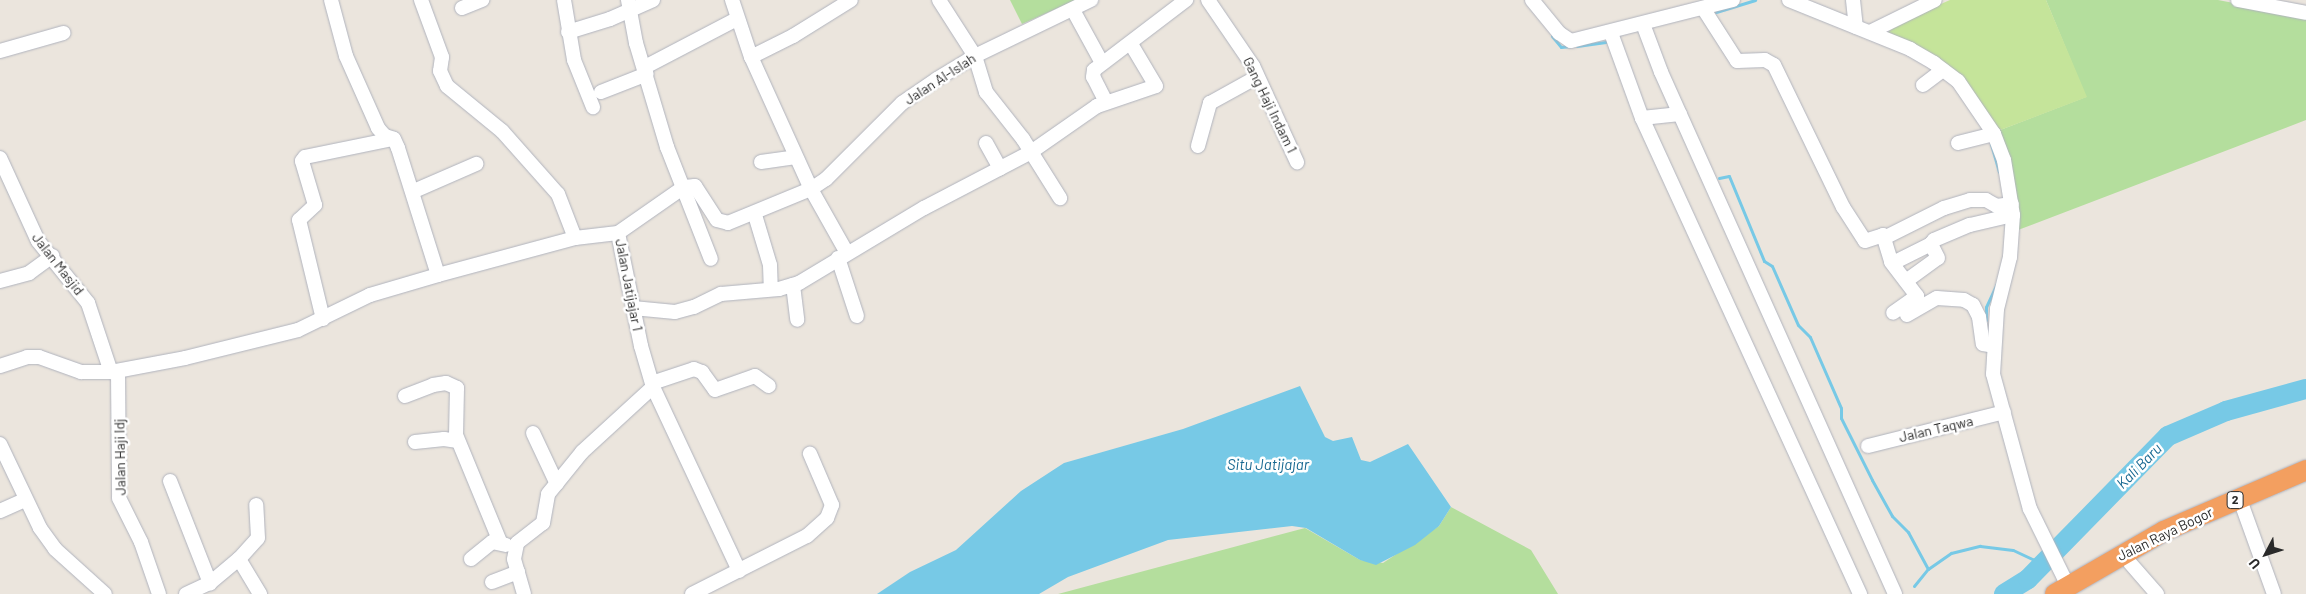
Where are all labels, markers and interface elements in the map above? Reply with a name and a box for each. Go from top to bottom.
street label: Jalan Al-Islah [901,50,979,108]
street label: Gang Haji Indam 1 [1239,54,1301,156]
street label: Jalan Masjid [28,229,88,299]
street label: Jalan Jatijajar 1 [612,237,646,333]
street label: Jalan Taqwa [1897,412,1975,446]
street label: Jalan Haji Idj [111,418,129,496]
water label: Kali Baru [2113,440,2165,492]
water label: Situ Jatijajar [1227,456,1309,474]
road number: 2 [2226,490,2244,510]
street label: Jalan Raya Bogor [2114,504,2216,564]
north arrow [2241,529,2291,579]
text: U [2245,555,2263,573]

